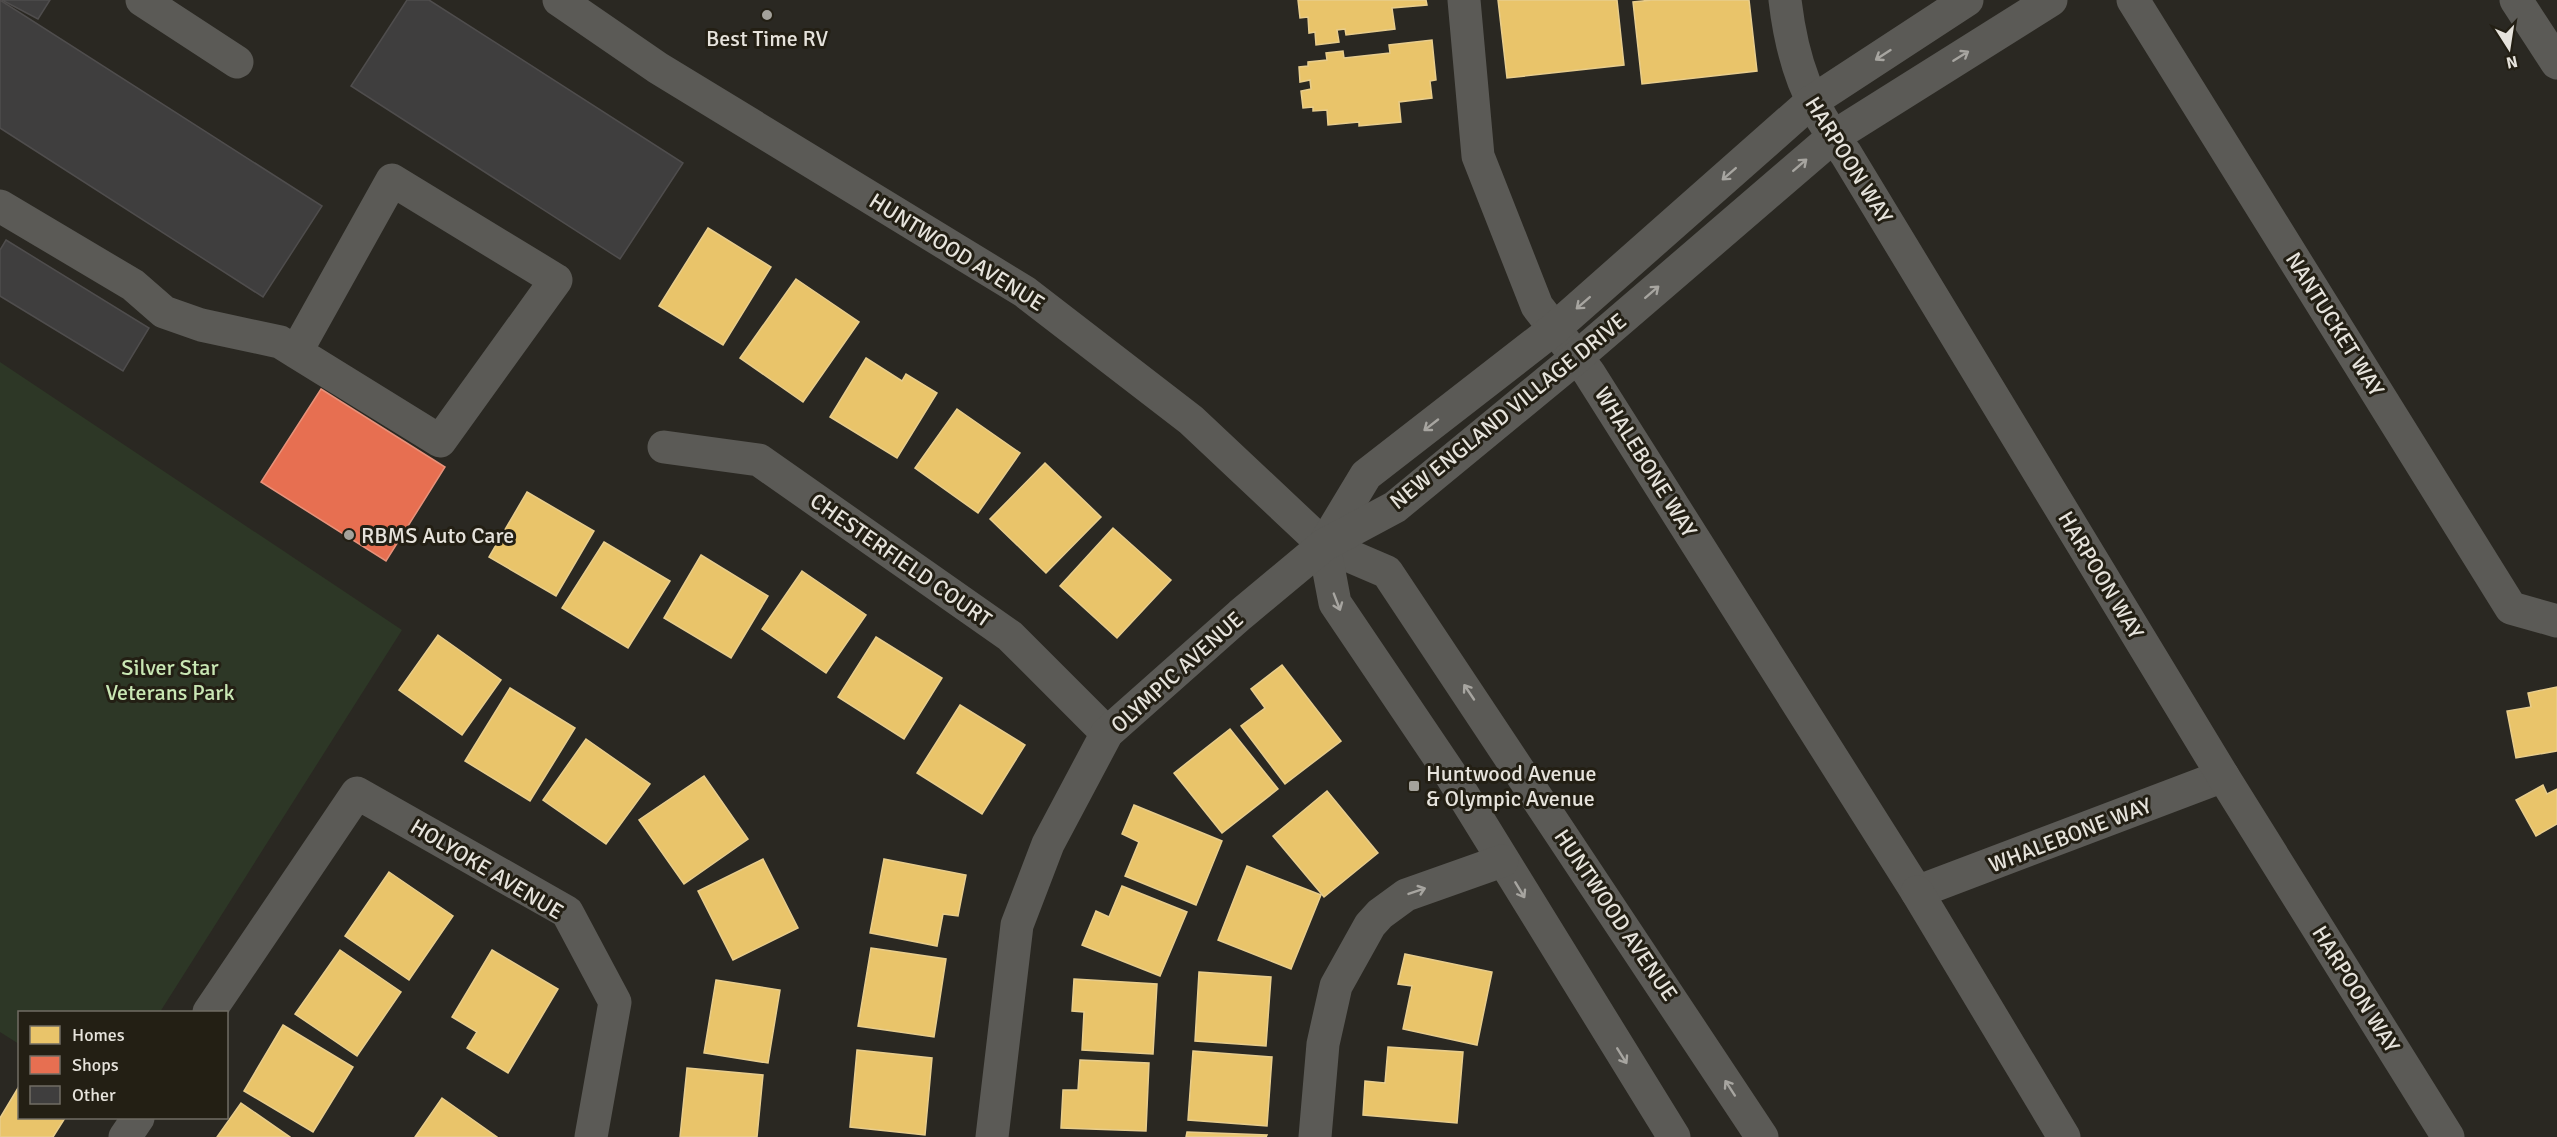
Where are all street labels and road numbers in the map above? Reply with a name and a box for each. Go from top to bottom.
street label: HARPOON WAY [1799,92,1899,228]
street label: HUNTWOOD AVENUE [864,187,1050,317]
street label: NANTUCKET WAY [2280,247,2390,401]
street label: NEW ENGLAND VILLAGE DRIVE [1384,307,1632,515]
street label: WHALEBONE WAY [1589,382,1703,542]
street label: CHESTERFIELD COURT [805,487,997,633]
street label: HARPOON WAY [2052,506,2150,644]
street label: OLYMPIC AVENUE [1105,606,1249,738]
street label: WHALEBONE WAY [1985,792,2155,878]
street label: HOLYOKE AVENUE [406,813,568,925]
street label: HUNTWOOD AVENUE [1548,824,1684,1006]
street label: HARPOON WAY [2306,921,2406,1057]

